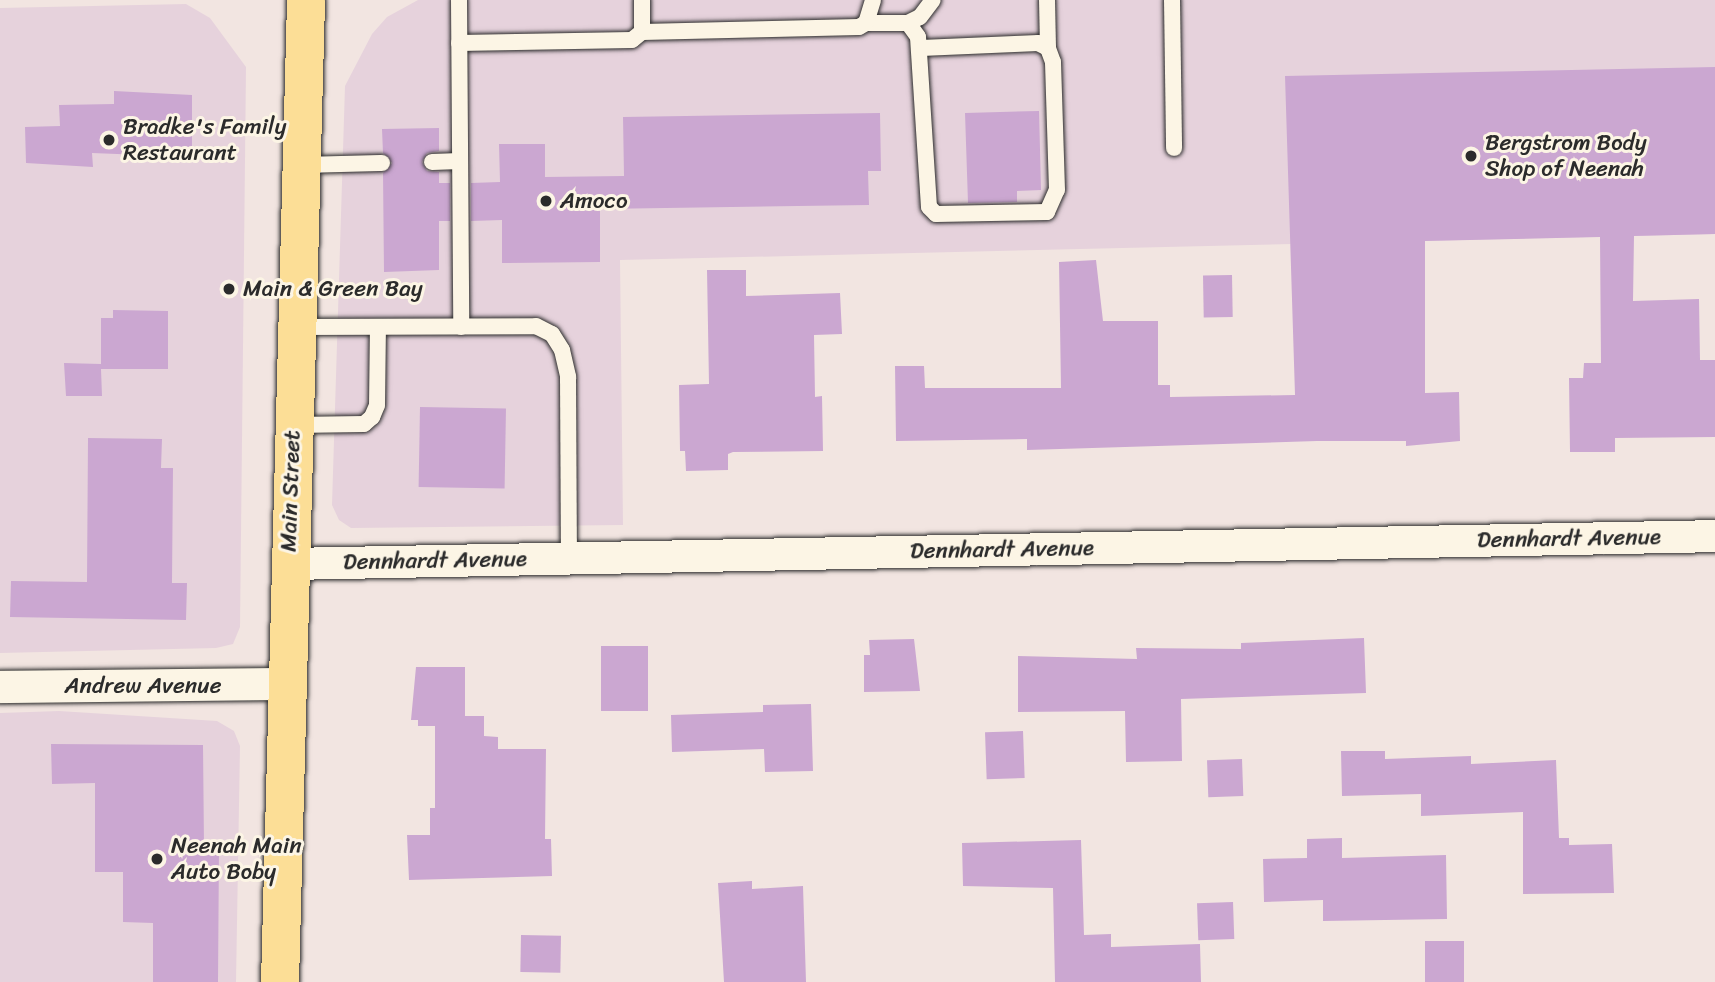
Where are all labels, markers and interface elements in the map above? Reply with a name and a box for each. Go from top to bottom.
place label: Bradke's Family Restaurant [123,113,286,167]
place label: Bergstrom Body Shop of Neenah [1485,129,1647,183]
marker: Bradke's Family Restaurant [101,132,117,148]
marker: Bergstrom Body Shop of Neenah [1463,148,1479,164]
place label: Amoco [560,187,628,215]
marker: Amoco [538,193,554,209]
place label: Main & Green Bay [243,275,422,303]
marker: Main & Green Bay [221,281,237,297]
street label: Main Street [275,430,307,552]
street label: Dennhardt Avenue [1477,524,1661,554]
street label: Dennhardt Avenue [910,535,1094,565]
street label: Dennhardt Avenue [343,546,527,576]
street label: Andrew Avenue [65,672,221,700]
place label: Neenah Main Auto Boby [171,832,302,886]
marker: Neenah Main Auto Boby [149,851,165,867]

